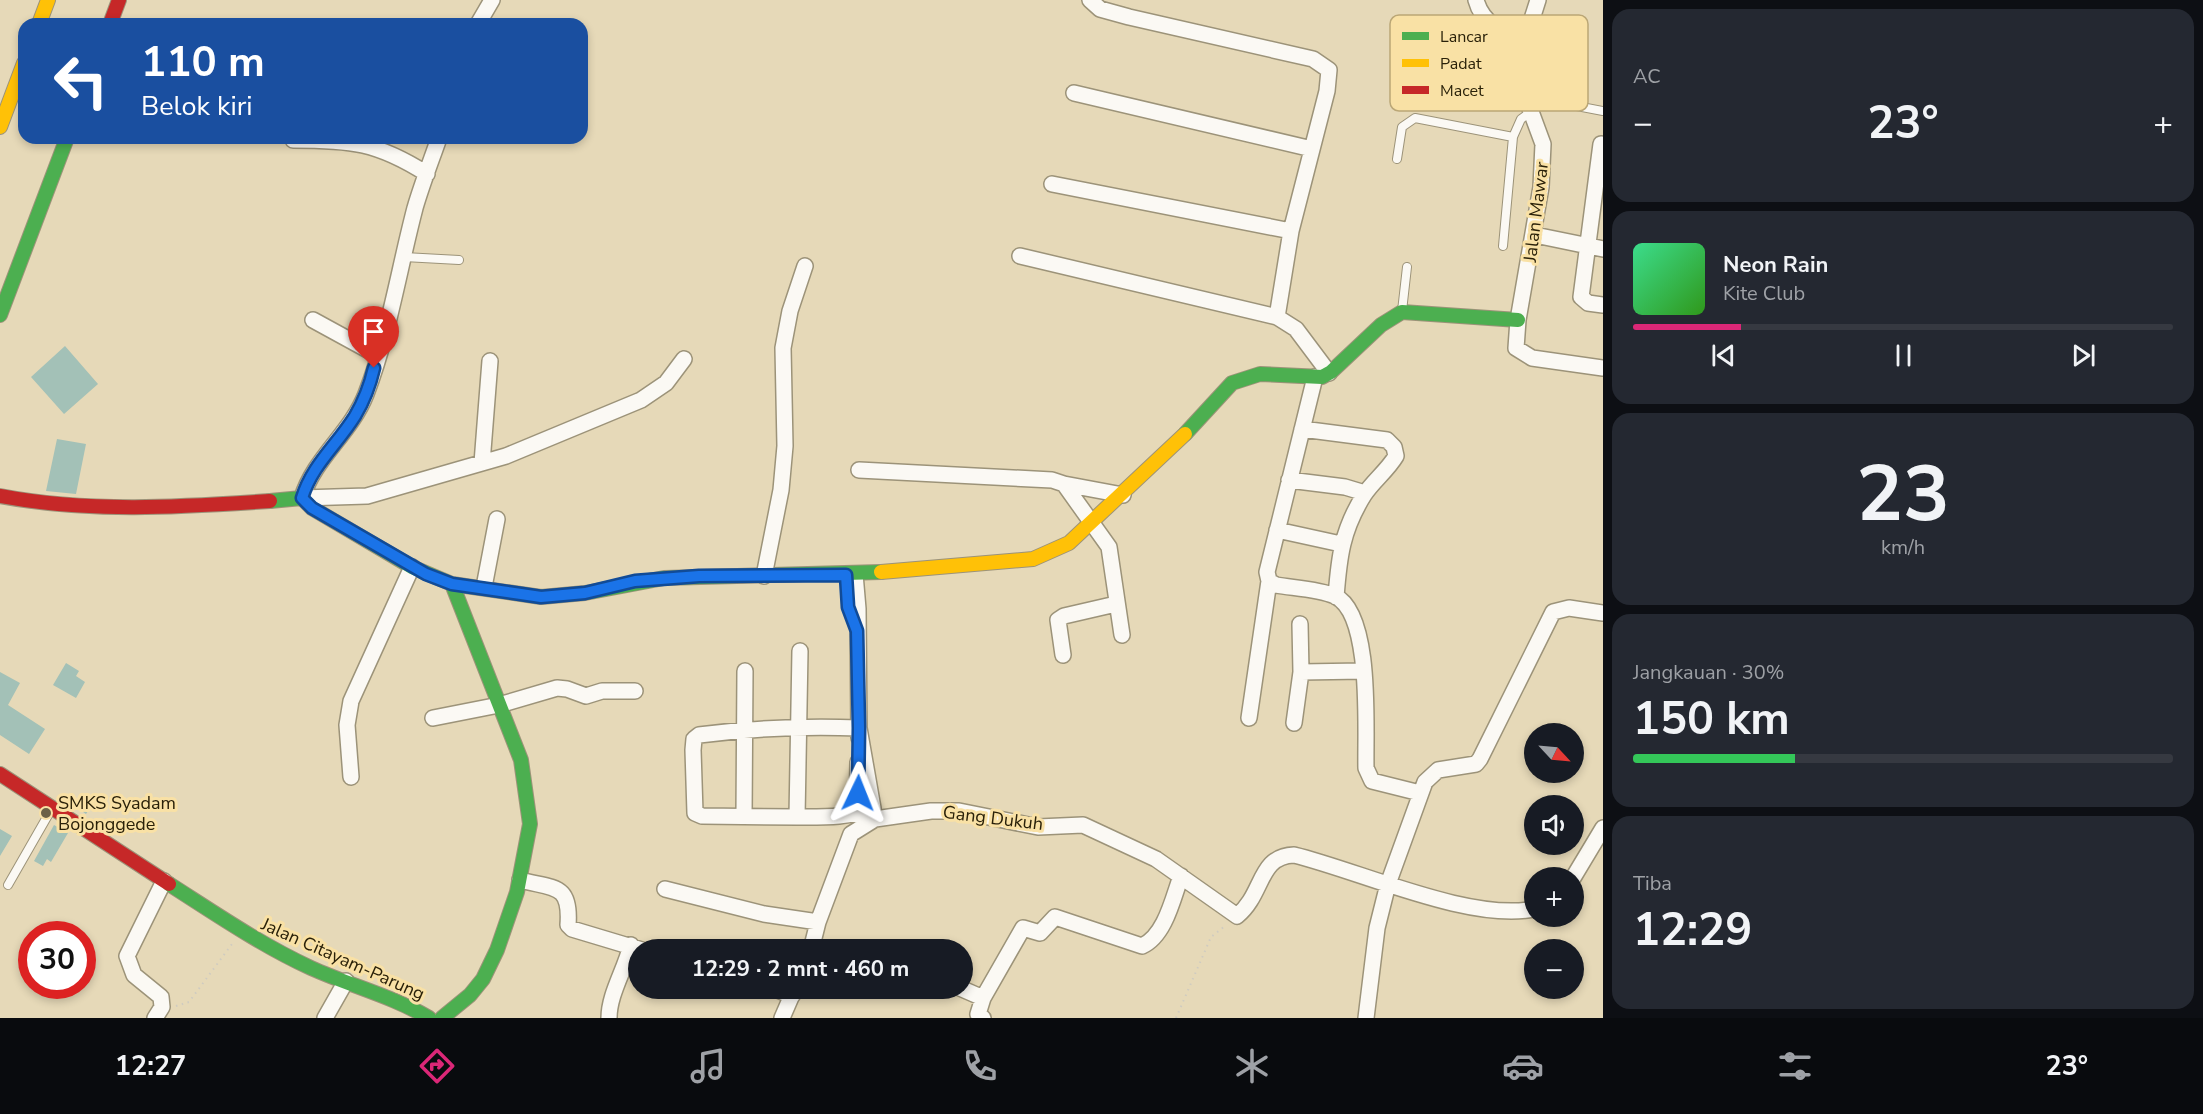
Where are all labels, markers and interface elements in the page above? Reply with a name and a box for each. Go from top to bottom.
legend [1390,15,1588,111]
text: Lancar [1440,26,1488,48]
text: 110 m [141,34,265,91]
icon: left [42,42,120,120]
text: Padat [1440,53,1482,75]
text: AC [1633,63,1661,90]
text: Macet [1440,80,1484,102]
text: Belok kiri [141,88,253,125]
text: 23° [1867,93,1939,154]
text: − [1633,101,1653,146]
text: + [2153,101,2173,146]
street label: Jalan Mawar [1518,160,1554,265]
text: Neon Rain [1723,250,1828,280]
text: Kite Club [1723,280,1805,307]
pin [348,306,399,368]
icon: arrive [357,315,390,348]
icon: previous [1707,339,1740,372]
icon: pause [1887,339,1920,372]
icon: next [2067,339,2100,372]
text: 23 [1856,441,1950,548]
text: km/h [1881,534,1925,561]
text: Jangkauan · 30% [1633,659,1784,686]
text: 150 km [1633,689,1790,750]
north arrow [1524,723,1584,783]
map controls [1524,723,1584,999]
position arrow [826,761,890,825]
place label: SMKS Syadam Bojonggede [58,791,176,836]
button: sound [1524,795,1584,855]
street label: Gang Dukuh [942,800,1044,836]
marker: SMKS Syadam Bojonggede [39,806,53,820]
button: + [1524,867,1584,927]
text: Tiba [1633,870,1672,897]
text: 12:29 [1633,900,1752,961]
street label: Jalan Citayam-Parung [257,912,429,1006]
speed limit sign: 30 [18,921,96,999]
button: − [1524,939,1584,999]
text: 12:29 · 2 mnt · 460 m [692,954,909,984]
icon: directions [416,1045,458,1087]
icon: music [687,1045,729,1087]
icon: phone [959,1045,1001,1087]
icon: climate [1231,1045,1273,1087]
icon: car [1502,1045,1544,1087]
icon: filters [1774,1045,1816,1087]
text: 12:27 [115,1048,186,1085]
text: 23° [2045,1048,2088,1085]

